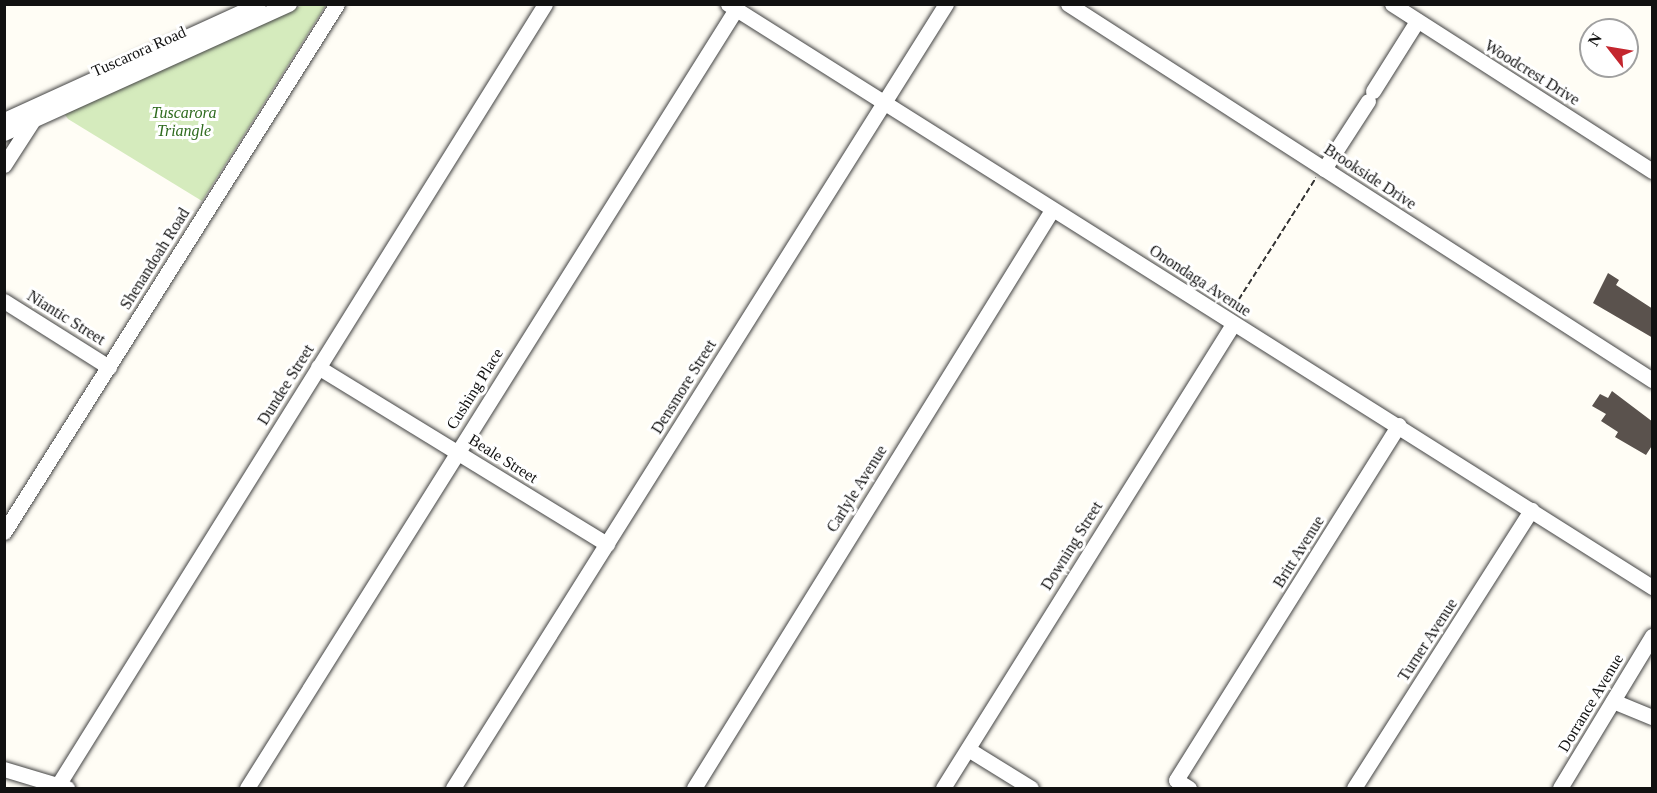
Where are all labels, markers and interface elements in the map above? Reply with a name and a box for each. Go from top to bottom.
north arrow [1579,18,1639,78]
street label: Tuscarora Road [89,23,189,81]
text: N [1585,30,1605,49]
street label: Woodcrest Drive [1481,36,1583,110]
park label: Tuscarora Triangle [151,103,217,141]
street label: Brookside Drive [1320,140,1420,214]
street label: Shenandoah Road [116,205,194,313]
street label: Onondaga Avenue [1145,241,1255,321]
street label: Niantic Street [23,286,109,350]
street label: Densmore Street [647,337,721,437]
street label: Dundee Street [254,341,318,429]
street label: Cushing Place [442,345,508,433]
street label: Beale Street [465,430,541,488]
street label: Carlyle Avenue [822,442,892,536]
street label: Downing Street [1037,498,1107,594]
street label: Britt Avenue [1269,512,1329,592]
street label: Turner Avenue [1394,595,1462,685]
street label: Dorrance Avenue [1554,650,1628,756]

